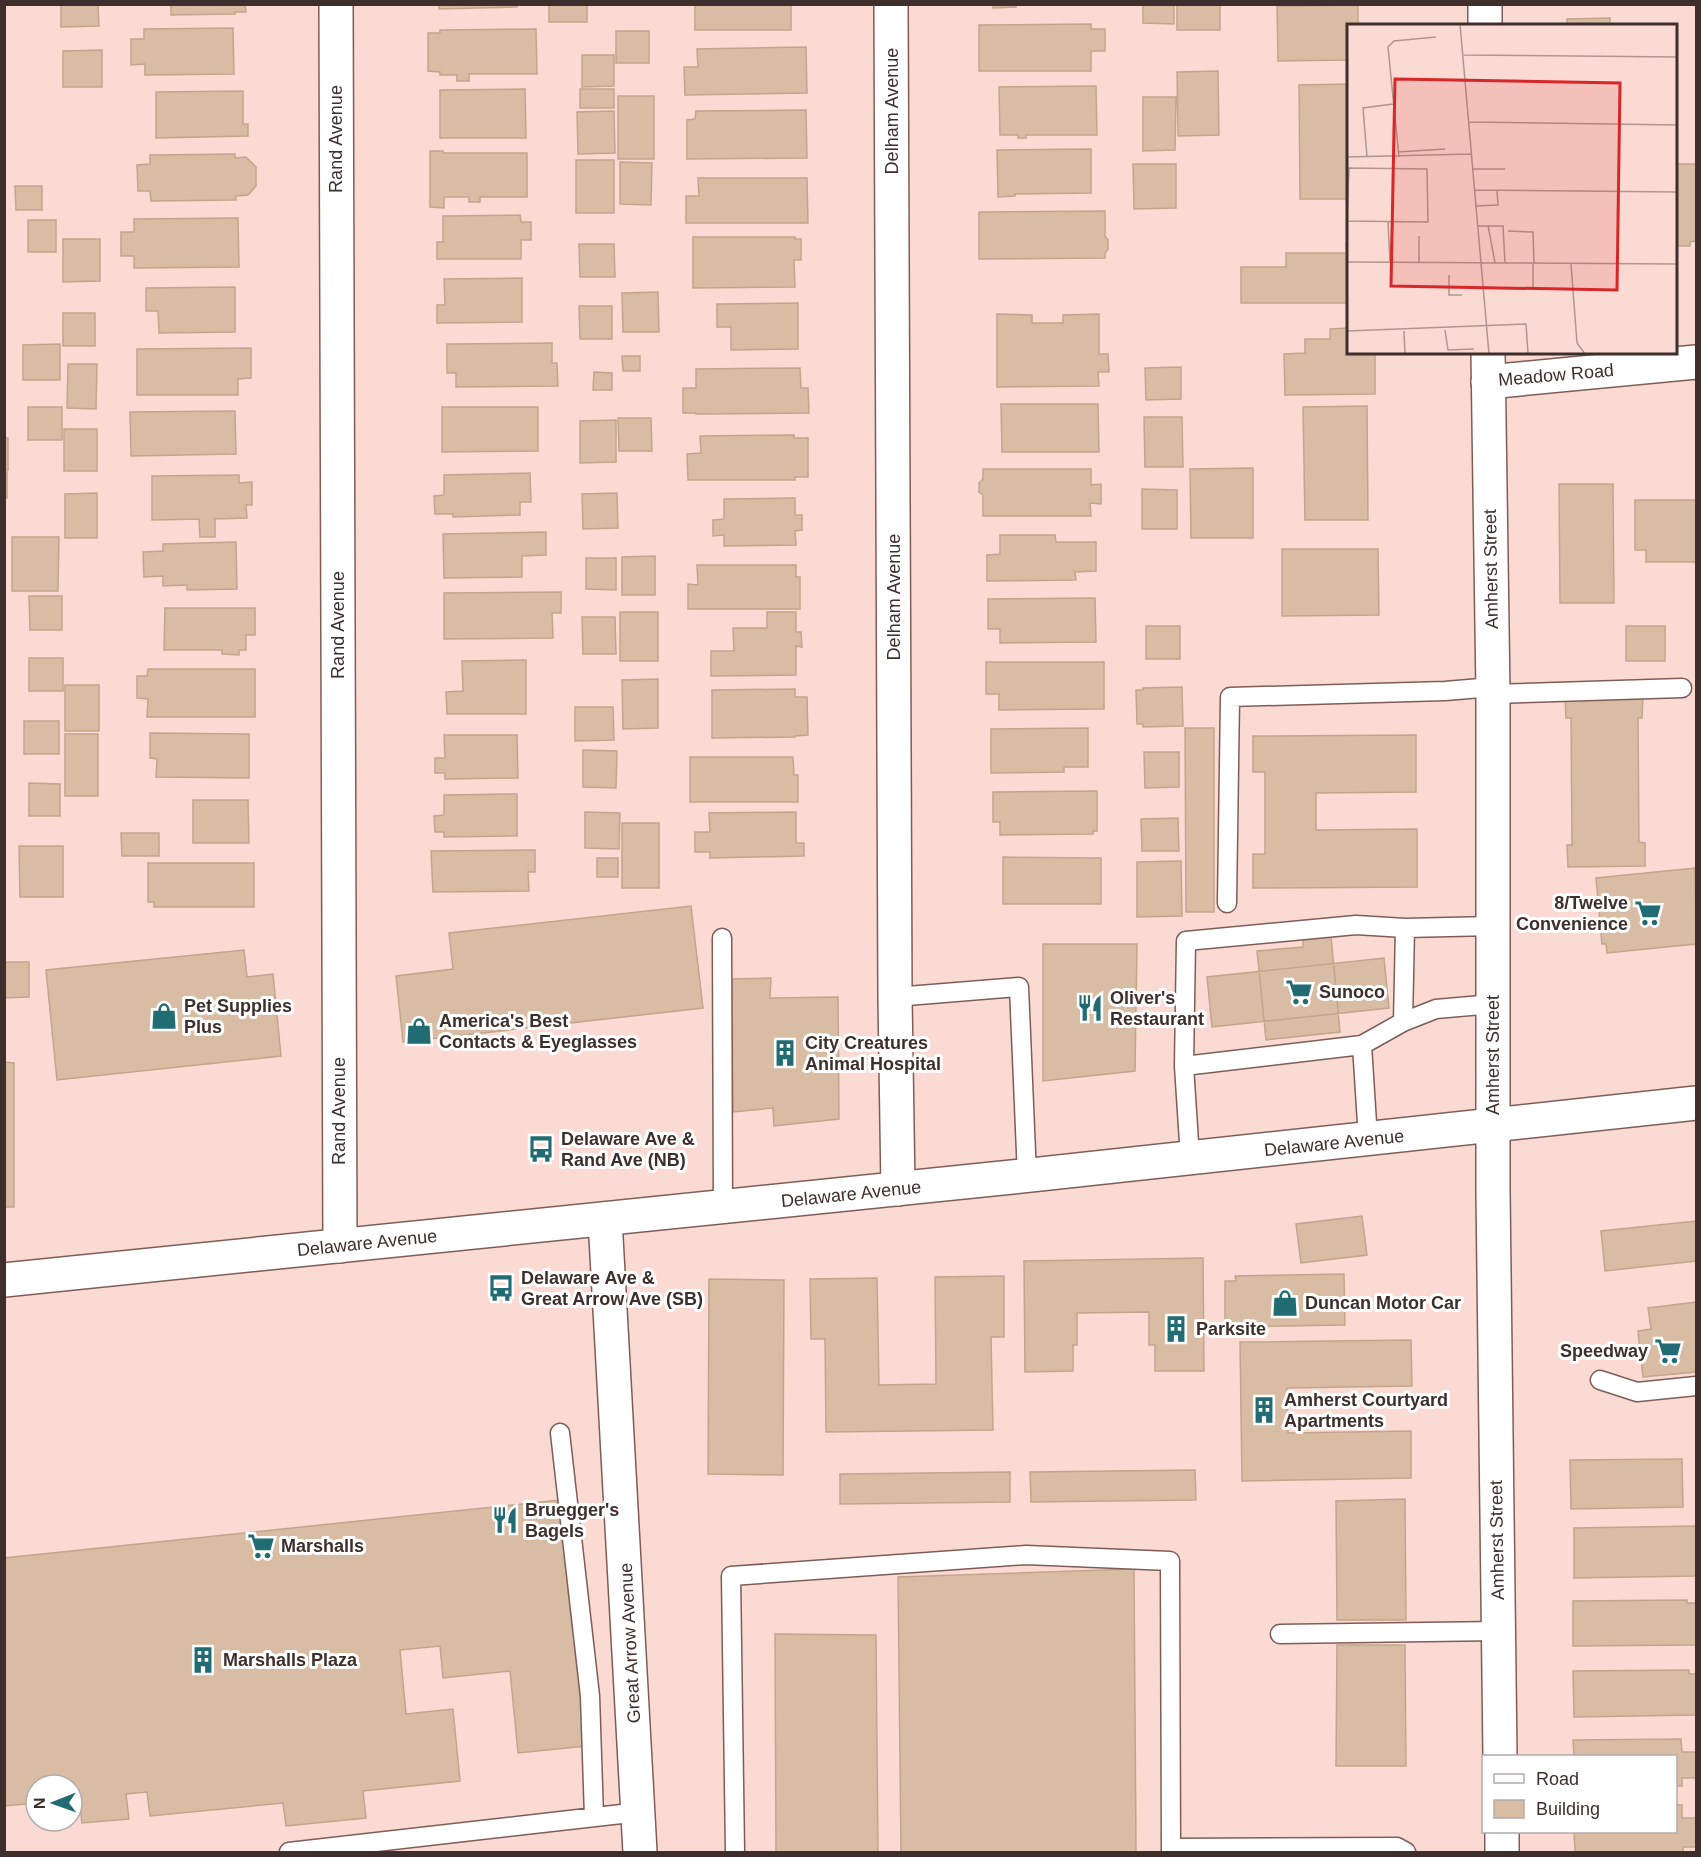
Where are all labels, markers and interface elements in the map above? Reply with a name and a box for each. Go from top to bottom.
inset map [1347,24,1677,354]
street label: Delham Avenue [882,48,902,174]
street label: Rand Avenue [326,85,346,193]
street label: Meadow Road [1497,360,1615,390]
street label: Amherst Street [1480,509,1502,629]
street label: Delham Avenue [884,534,904,660]
street label: Rand Avenue [328,571,348,679]
place label: 8/Twelve Convenience [1516,893,1628,934]
supermarket icon: 8/Twelve Convenience [1633,898,1663,928]
supermarket icon: Sunoco [1284,977,1314,1007]
place label: Sunoco [1319,982,1385,1002]
place label: Oliver's Restaurant [1110,988,1204,1029]
restaurant icon: Oliver's Restaurant [1075,993,1105,1023]
street label: Amherst Street [1483,995,1503,1115]
place label: Pet Supplies Plus [184,996,292,1037]
shop icon: Pet Supplies Plus [149,1001,179,1031]
place label: America's Best Contacts & Eyeglasses [439,1011,637,1052]
shop icon: America's Best Contacts & Eyeglasses [404,1016,434,1046]
place label: City Creatures Animal Hospital [805,1033,941,1074]
building icon: City Creatures Animal Hospital [770,1038,800,1068]
street label: Rand Avenue [329,1057,349,1165]
street label: Delaware Avenue [1263,1126,1405,1160]
place label: Delaware Ave & Rand Ave (NB) [561,1129,695,1170]
bus stop icon: Delaware Ave & Rand Ave (NB) [526,1134,556,1164]
street label: Delaware Avenue [780,1177,922,1211]
street label: Delaware Avenue [296,1226,438,1260]
place label: Delaware Ave & Great Arrow Ave (SB) [521,1268,703,1309]
bus stop icon: Delaware Ave & Great Arrow Ave (SB) [486,1273,516,1303]
shop icon: Duncan Motor Car [1270,1288,1300,1318]
place label: Duncan Motor Car [1305,1293,1461,1313]
building icon: Parksite [1161,1314,1191,1344]
place label: Parksite [1196,1319,1266,1339]
supermarket icon: Speedway [1653,1336,1683,1366]
place label: Speedway [1560,1341,1648,1361]
place label: Amherst Courtyard Apartments [1284,1390,1448,1431]
building icon: Amherst Courtyard Apartments [1249,1395,1279,1425]
street label: Amherst Street [1486,1480,1508,1600]
place label: Bruegger's Bagels [525,1500,619,1541]
restaurant icon: Bruegger's Bagels [490,1505,520,1535]
supermarket icon: Marshalls [246,1531,276,1561]
place label: Marshalls [281,1536,364,1556]
street label: Great Arrow Avenue [616,1562,644,1724]
building icon: Marshalls Plaza [188,1645,218,1675]
place label: Marshalls Plaza [223,1650,358,1670]
legend [1482,1755,1677,1833]
text: Road [1536,1769,1579,1789]
north arrow [24,1773,84,1833]
text: N [31,1797,48,1809]
text: Building [1536,1799,1600,1819]

